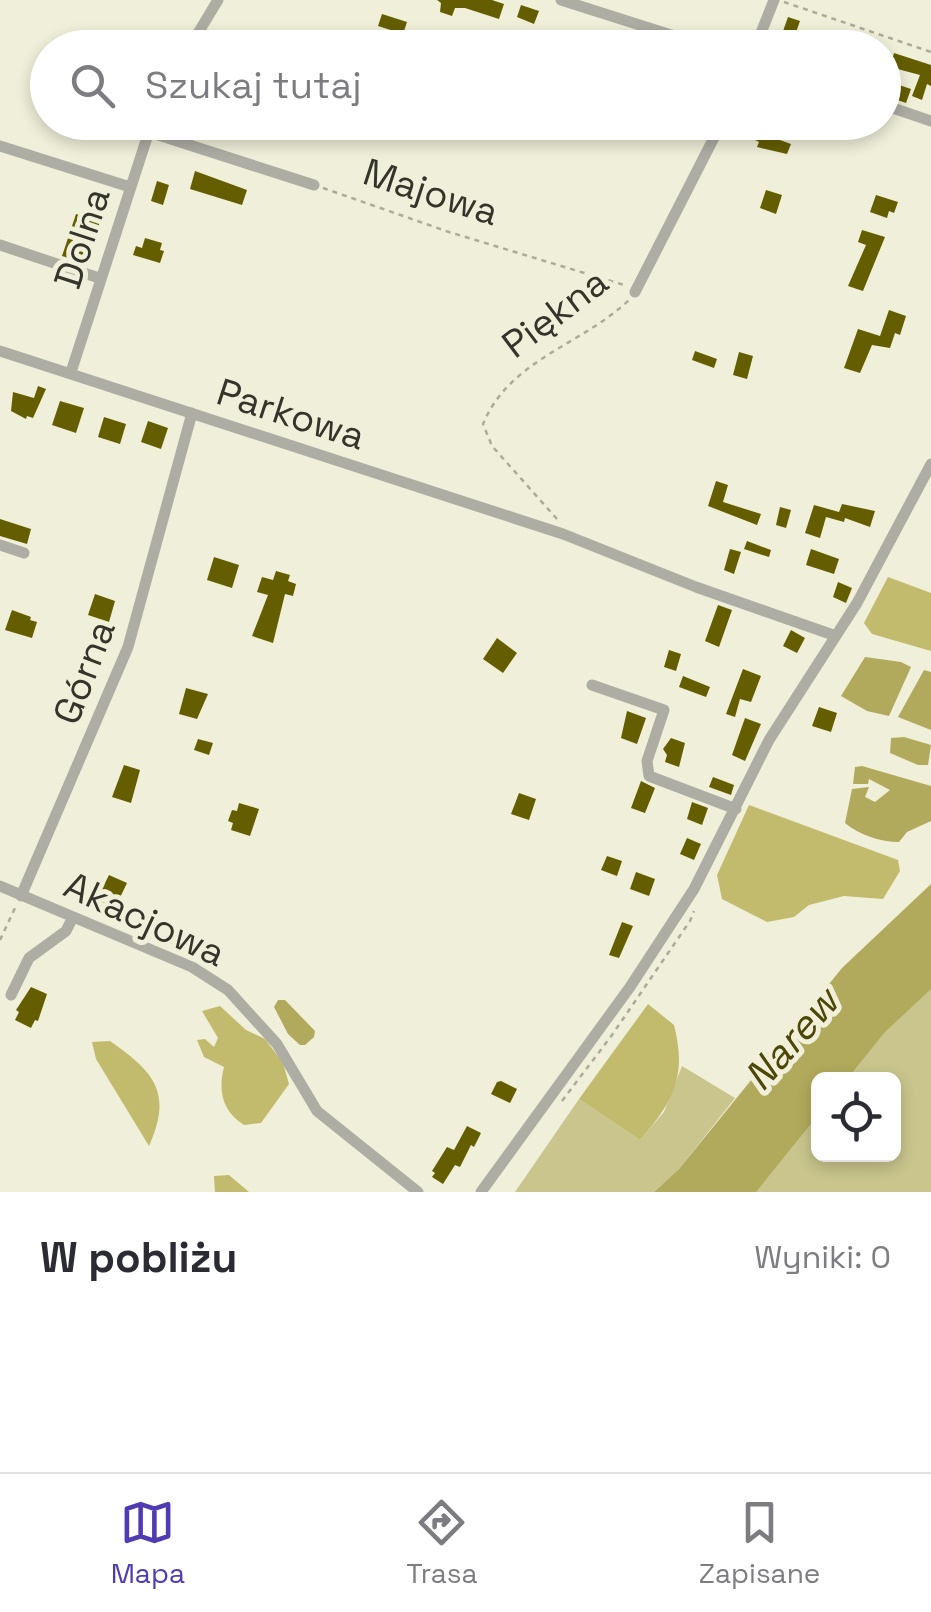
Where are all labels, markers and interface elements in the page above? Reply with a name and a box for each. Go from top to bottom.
search box [30,30,901,140]
icon: search [65,58,120,113]
text: Szukaj tutaj [145,61,362,109]
street label: Majowa [357,148,505,236]
street label: Dolna [43,182,121,294]
street label: Piękna [493,258,617,368]
street label: Parkowa [211,368,371,460]
street label: Górna [42,613,126,731]
street label: Akacjowa [57,861,233,977]
water label: Narew [733,975,852,1101]
map controls [811,1072,901,1162]
button: locate [811,1072,901,1162]
text: W pobliżu [40,1231,237,1284]
text: Wyniki: 0 [754,1237,891,1277]
tab: Mapa [111,1495,185,1591]
tab: Trasa [406,1495,477,1591]
tab: Zapisane [699,1495,820,1591]

